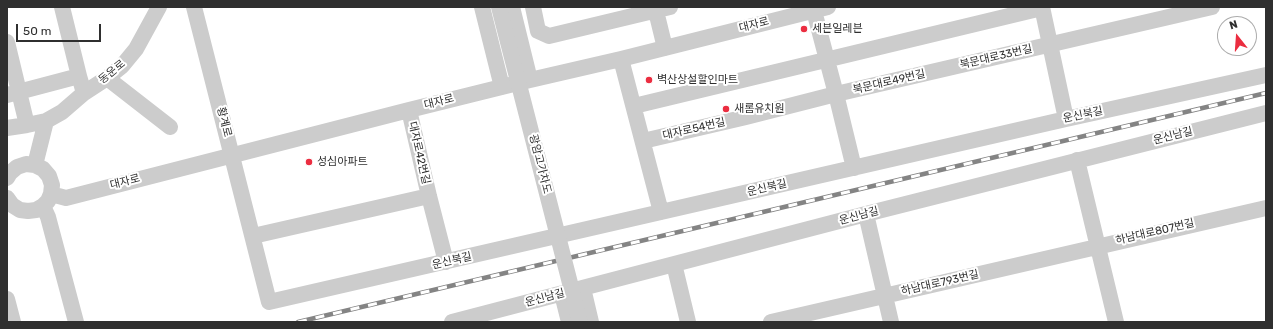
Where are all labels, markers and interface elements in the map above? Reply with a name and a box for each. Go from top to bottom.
street label: 대자로 [738,15,770,35]
scale bar [18,16,103,42]
north arrow [1217,16,1257,56]
text: N [1228,18,1239,32]
place label: 세븐일레븐 [812,22,863,36]
text: 50 m [23,24,51,38]
marker: 세븐일레븐 [799,24,809,34]
street label: 북문대로33번길 [958,42,1034,72]
street label: 동운로 [96,57,128,87]
street label: 북문대로49번길 [851,67,927,97]
place label: 벽산상설할인마트 [657,73,738,87]
marker: 벽산상설할인마트 [644,75,654,85]
street label: 대자로 [423,92,455,112]
place label: 새롬유치원 [734,102,785,116]
marker: 새롬유치원 [721,104,731,114]
street label: 운신북길 [1062,104,1104,126]
street label: 황계로 [214,106,234,138]
street label: 대자로54번길 [661,115,727,143]
street label: 대자로42번길 [405,120,433,186]
street label: 운신남길 [1152,125,1194,147]
street label: 광암고가차도 [526,133,554,195]
place label: 성심아파트 [317,155,368,169]
marker: 성심아파트 [304,157,314,167]
street label: 대자로 [109,172,141,192]
street label: 운신북길 [746,177,788,199]
street label: 운신남길 [838,204,880,228]
street label: 하남대로807번길 [1114,217,1196,247]
street label: 운신북길 [431,250,473,272]
street label: 하남대로793번길 [900,268,980,298]
street label: 운신남길 [524,286,566,310]

